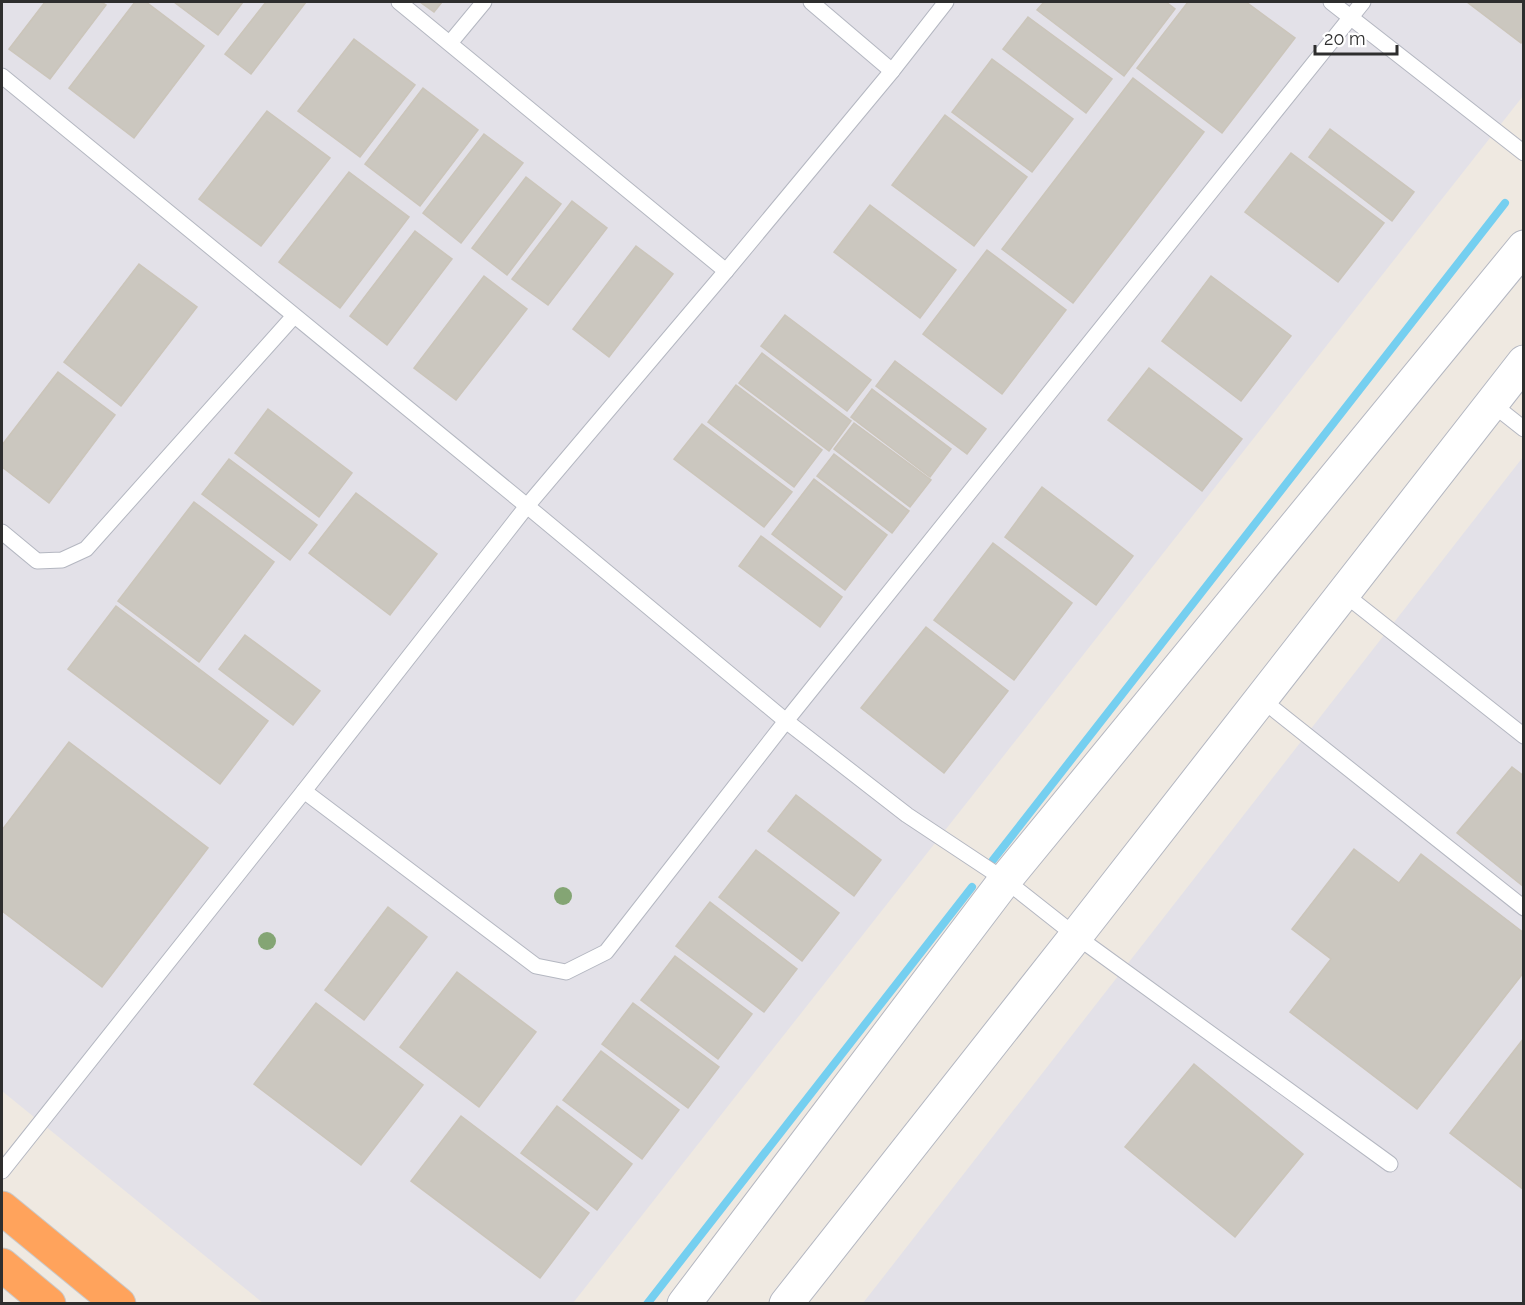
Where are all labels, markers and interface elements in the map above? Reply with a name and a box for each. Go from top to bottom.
scale bar [1315,18,1398,56]
text: 20 m [1324,28,1366,49]

